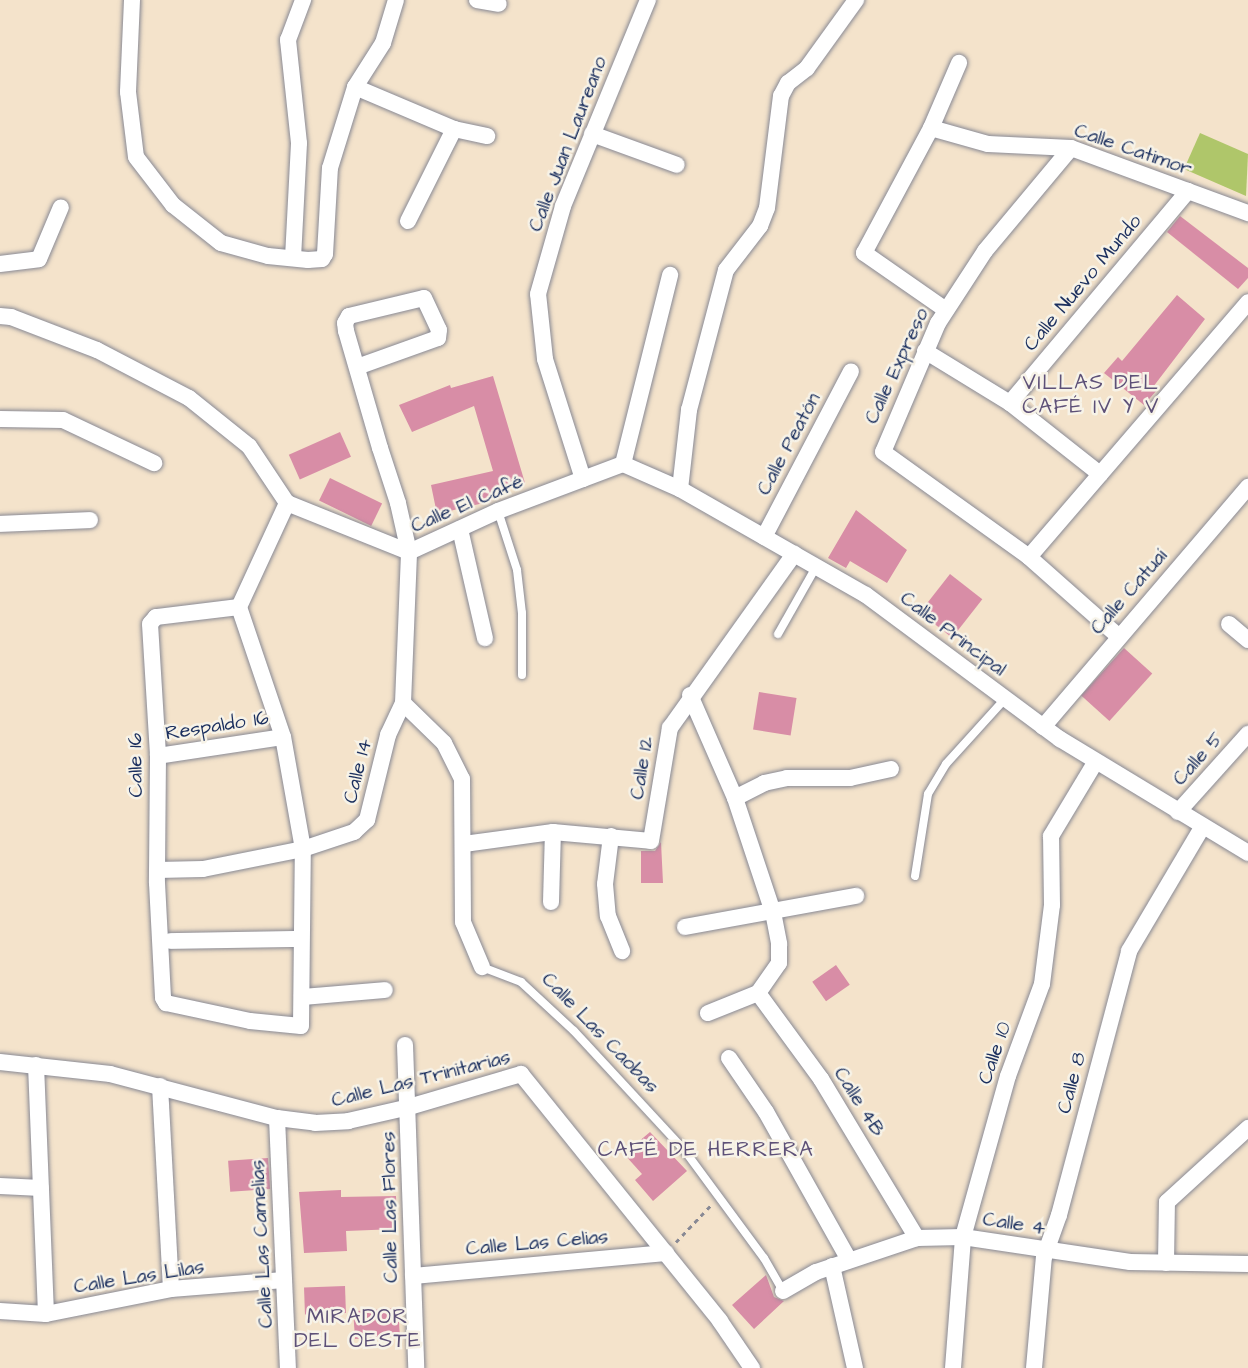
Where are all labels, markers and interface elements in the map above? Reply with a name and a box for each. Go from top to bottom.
street label: Calle Juan Laureano [523,53,613,235]
street label: Calle Catimor [1071,119,1195,181]
street label: Calle Nuevo Mundo [1019,210,1147,356]
street label: Calle Expreso [860,304,934,428]
district label: VILLAS DEL CAFÉ IV Y V [1022,370,1160,420]
street label: Calle Peatón [752,389,826,499]
street label: Calle El Café [407,470,527,538]
street label: Calle Catuaí [1085,544,1173,640]
street label: Calle Principal [895,586,1011,682]
street label: Respaldo 16 [164,706,270,746]
street label: Calle 5 [1168,727,1228,791]
street label: Calle 16 [123,733,149,797]
street label: Calle 12 [625,735,659,801]
street label: Calle 14 [338,736,378,806]
street label: Calle Las Caobas [536,968,664,1098]
street label: Calle 10 [973,1019,1017,1087]
street label: Calle Las Trinitarias [329,1045,513,1113]
street label: Calle 8 [1052,1050,1092,1116]
street label: Calle 4B [828,1063,890,1141]
street label: Calle Las Flores [377,1131,403,1283]
district label: CAFÉ DE HERRERA [598,1137,814,1163]
street label: Calle Las Camelias [246,1159,278,1329]
street label: Calle 4 [981,1207,1047,1241]
street label: Calle Las Celias [465,1225,609,1261]
street label: Calle Las Lilas [72,1255,206,1299]
district label: MIRADOR DEL OESTE [294,1304,422,1354]

